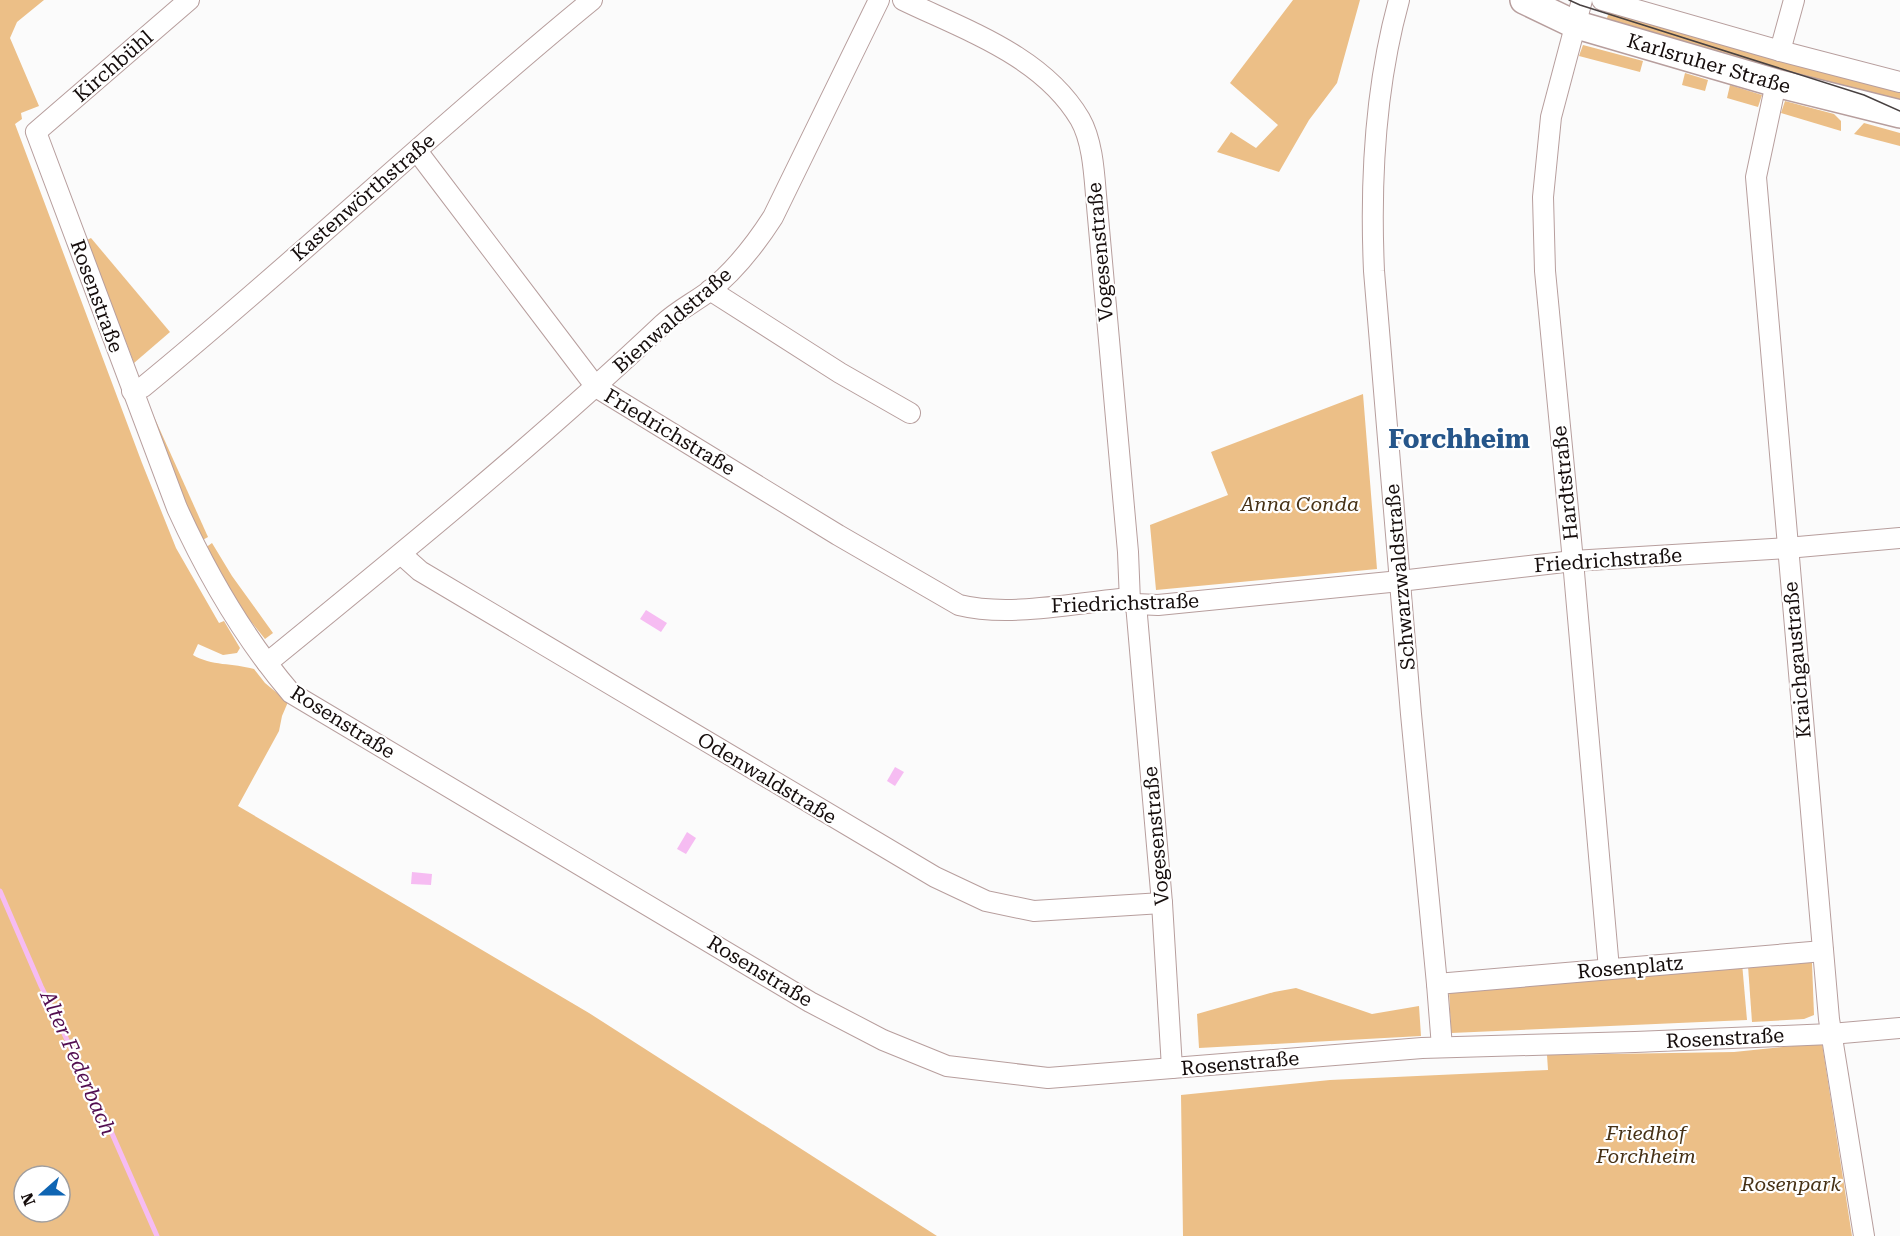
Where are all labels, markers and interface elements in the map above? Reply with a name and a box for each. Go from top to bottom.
street label: Kirchbühl [69,25,157,107]
street label: Karlsruher Straße [1624,28,1793,98]
street label: Kastenwörthstraße [286,128,440,266]
street label: Vogesenstraße [1082,181,1118,323]
street label: Rosenstraße [65,236,129,356]
street label: Bienwaldstraße [608,262,736,378]
street label: Friedrichstraße [600,384,740,480]
district label: Forchheim [1388,424,1530,454]
street label: Hardtstraße [1547,425,1583,541]
street label: Schwarzwaldstraße [1380,483,1420,671]
park label: Anna Conda [1240,492,1359,516]
street label: Friedrichstraße [1533,543,1683,577]
street label: Kraichgaustraße [1778,581,1816,739]
street label: Friedrichstraße [1050,588,1200,618]
street label: Rosenstraße [286,680,400,764]
street label: Odenwaldstraße [693,727,841,829]
street label: Vogesenstraße [1138,765,1174,907]
street label: Rosenstraße [703,930,817,1012]
street label: Rosenplatz [1576,950,1684,984]
water label: Alter Federbach [35,985,121,1139]
street label: Rosenstraße [1665,1023,1785,1053]
street label: Rosenstraße [1180,1046,1300,1080]
park label: Friedhof Forchheim [1595,1121,1696,1168]
north arrow [12,1164,72,1224]
park label: Rosenpark [1740,1172,1841,1196]
text: N [17,1190,40,1208]

